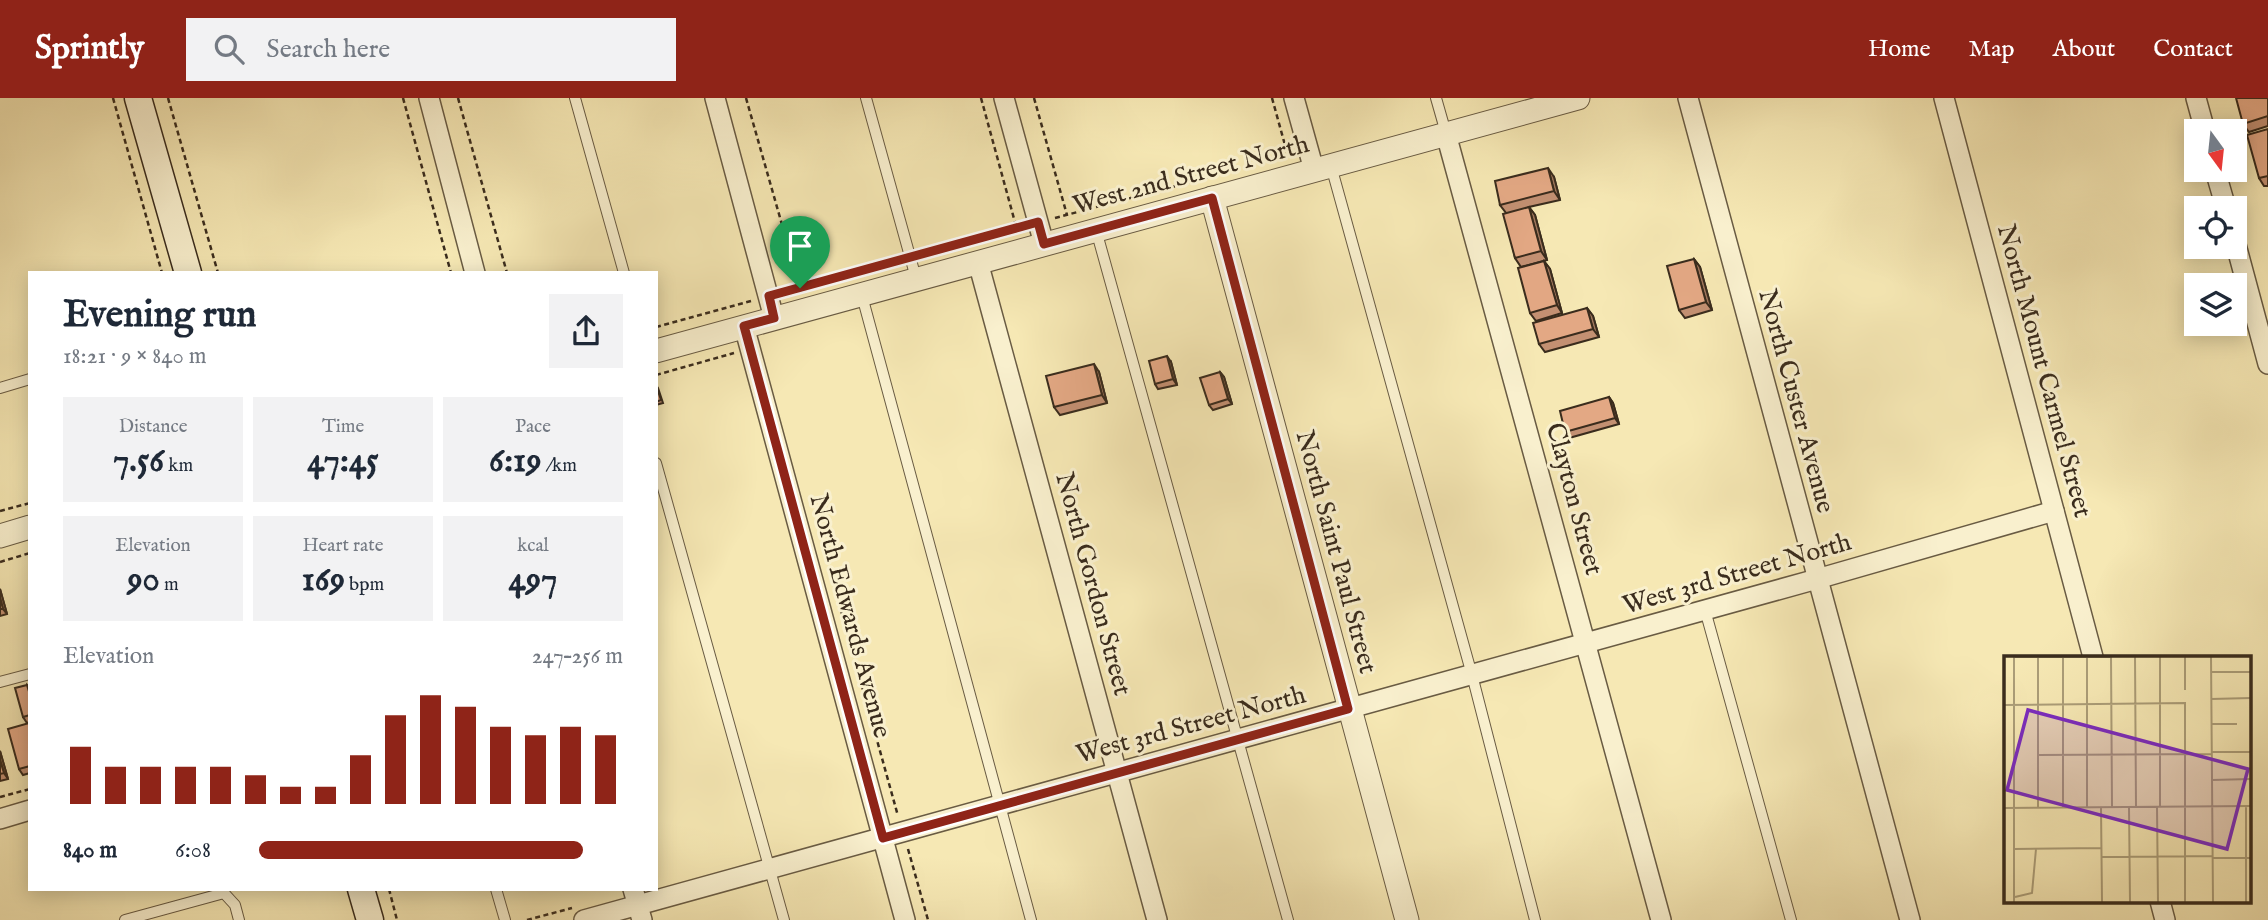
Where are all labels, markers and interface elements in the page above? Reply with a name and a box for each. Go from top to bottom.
search box [186,18,676,81]
text: Sprintly [35,28,144,70]
icon: search [210,30,248,68]
text: Search here [266,33,390,66]
text: Home [1868,34,1931,65]
text: Map [1969,34,2015,65]
text: About [2053,34,2115,65]
text: Contact [2153,34,2233,65]
north arrow [2184,119,2247,182]
map controls [2184,119,2247,336]
street label: West 2nd Street North [1069,128,1313,222]
button: locate [2184,196,2247,259]
pin [770,216,830,288]
street label: North Mount Carmel Street [1989,221,2099,521]
icon: arrive [781,227,819,265]
button: layers [2184,273,2247,336]
street label: North Custer Avenue [1750,285,1842,517]
text: Evening run [63,292,257,340]
button: share [549,294,623,368]
text: 18:21 · 9 × 840 m [63,342,207,371]
text: Distance [119,415,187,439]
text: Time [322,415,364,439]
text: Pace [515,415,551,439]
street label: Clayton Street [1538,419,1610,579]
street label: North Saint Paul Street [1288,427,1384,677]
text: 7.56 [113,439,164,484]
text: 47:45 [307,439,379,484]
text: 6:19 [489,439,541,484]
text: km [164,454,193,478]
text: /km [541,454,577,478]
street label: North Gordon Street [1047,469,1139,699]
street label: North Edwards Avenue [802,490,898,742]
street label: West 3rd Street North [1619,526,1855,622]
text: Elevation [115,534,191,558]
text: Heart rate [302,534,384,558]
text: kcal [517,534,549,558]
text: 90 [127,558,160,603]
text: 169 [302,558,345,603]
text: 497 [509,558,557,603]
text: m [160,573,179,597]
text: bpm [345,573,384,597]
text: Elevation [63,642,154,671]
text: 247–256 m [532,642,623,671]
inset map [2004,656,2250,902]
street label: West 3rd Street North [1073,678,1310,772]
text: 840 m [63,836,117,865]
text: 6:08 [175,836,211,865]

